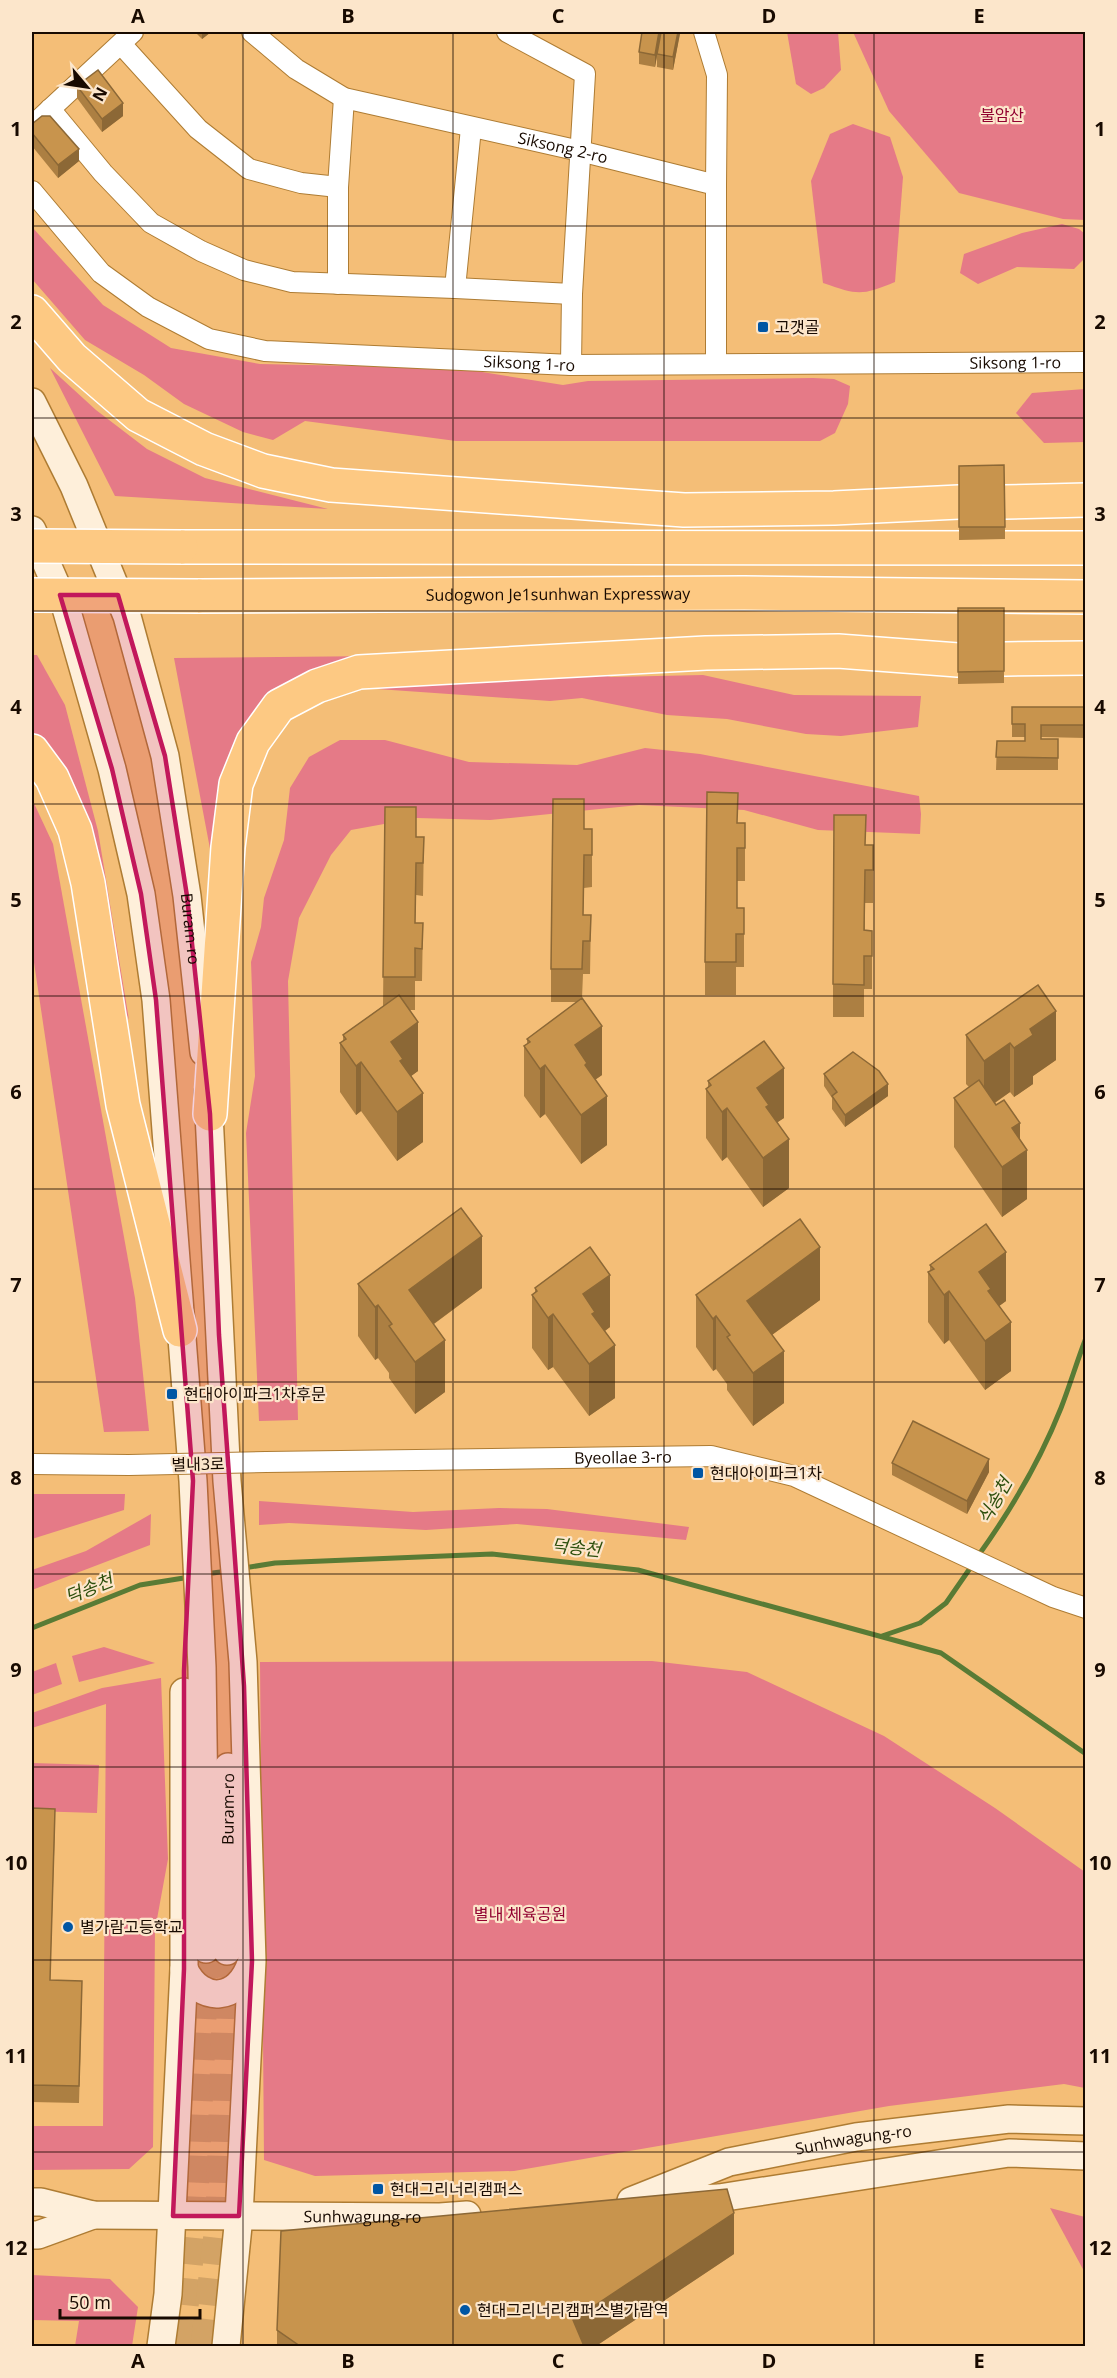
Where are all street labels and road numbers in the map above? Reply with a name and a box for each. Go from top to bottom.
street label: Siksong 2-ro [516,126,610,169]
street label: Siksong 1-ro [483,350,576,376]
street label: Siksong 1-ro [969,351,1061,374]
street label: Sudogwon Je1sunhwan Expressway [426,582,691,606]
street label: Buram-ro [176,892,205,966]
street label: Byeollae 3-ro [574,1446,672,1469]
street label: 별내3로 [171,1453,225,1475]
street label: Buram-ro [217,1773,239,1845]
street label: Sunhwagung-ro [793,2120,913,2160]
street label: Sunhwagung-ro [303,2205,421,2228]

